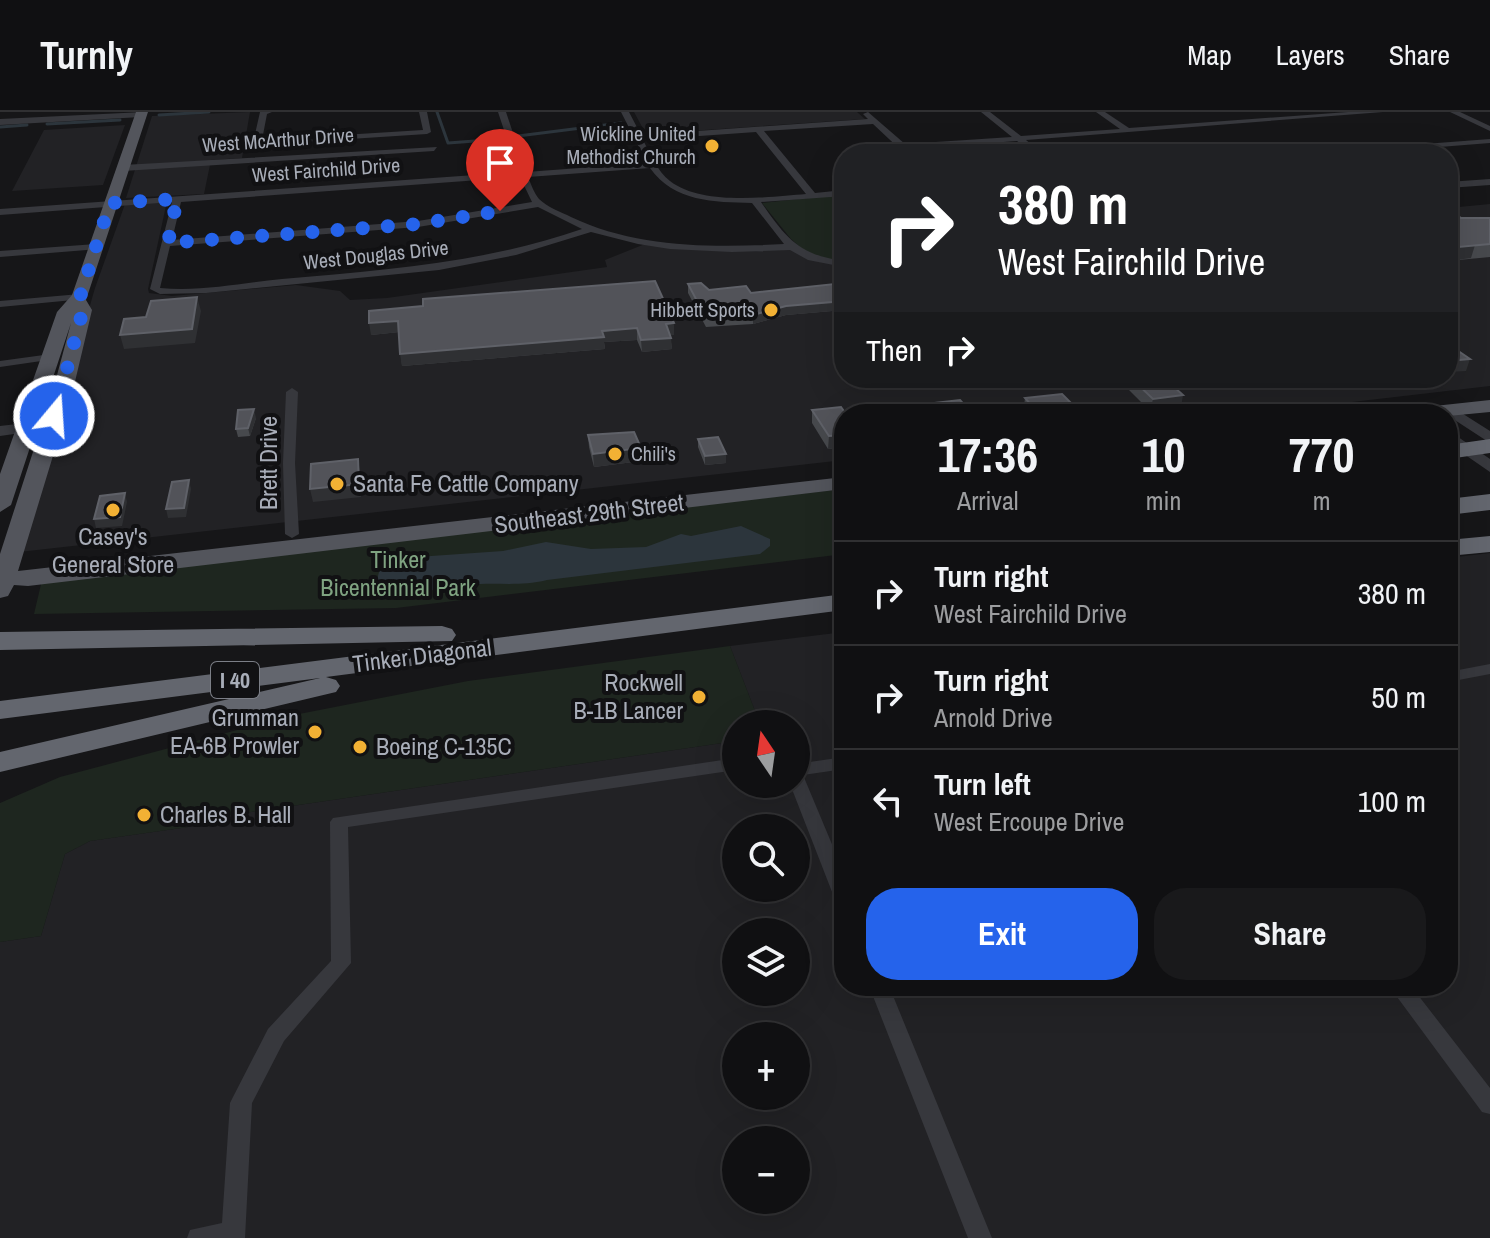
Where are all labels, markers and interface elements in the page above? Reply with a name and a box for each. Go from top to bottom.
text: Turnly [40,30,133,81]
text: Map [1187,36,1232,74]
text: Layers [1276,36,1345,74]
text: Share [1389,36,1450,74]
place label: Wickline United Methodist Church [567,120,696,170]
street label: West McArthur Drive [201,121,355,158]
pin [466,129,534,211]
marker: Wickline United Methodist Church [703,137,721,155]
icon: arrive [478,141,522,185]
street label: West Fairchild Drive [251,151,401,188]
text: 380 m [998,166,1128,241]
icon: right [866,176,970,280]
street label: West Douglas Drive [302,233,450,276]
text: West Fairchild Drive [998,238,1265,286]
place label: Hibbett Sports [650,296,755,323]
marker: Hibbett Sports [762,301,780,319]
icon: right [938,328,982,372]
text: Then [866,330,922,370]
position arrow [12,374,96,458]
street label: Brett Drive [252,416,284,510]
text: 17:36 [937,422,1038,487]
text: 10 [1142,422,1185,487]
text: 770 [1289,422,1355,487]
place label: Chili's [631,440,676,467]
marker: Chili's [606,445,624,463]
place label: Santa Fe Cattle Company [353,467,579,499]
marker: Santa Fe Cattle Company [328,475,346,493]
text: Arrival [957,483,1019,518]
text: min [1146,483,1181,518]
text: m [1313,483,1331,518]
street label: Southeast 29th Street [492,485,686,540]
marker: Casey's General Store [104,501,122,519]
place label: Casey's General Store [52,520,174,580]
park label: Tinker Bicentennial Park [320,543,476,603]
text: Turn right [934,556,1048,596]
icon: right [866,571,910,615]
text: 380 m [1358,573,1426,613]
text: West Fairchild Drive [934,596,1127,631]
street label: Tinker Diagonal [351,631,493,679]
text: Turn right [934,660,1048,700]
road number: I 40 [211,662,259,698]
place label: Rockwell B-1B Lancer [574,666,683,726]
icon: right [866,675,910,719]
text: 50 m [1371,677,1426,717]
marker: Rockwell B-1B Lancer [690,688,708,706]
text: Arnold Drive [934,700,1052,735]
place label: Grumman EA-6B Prowler [170,701,299,761]
north arrow [722,710,810,798]
map controls [722,710,810,1214]
marker: Grumman EA-6B Prowler [306,723,324,741]
place label: Boeing C-135C [376,730,512,762]
marker: Boeing C-135C [351,738,369,756]
text: Turn left [934,764,1031,804]
icon: left [866,779,910,823]
text: 100 m [1358,781,1426,821]
place label: Charles B. Hall [160,798,291,830]
text: West Ercoupe Drive [934,804,1124,839]
marker: Charles B. Hall [135,806,153,824]
button: search [722,814,810,902]
button: Exit [866,888,1138,980]
button: Share [1154,888,1426,980]
button: layers [722,918,810,1006]
button: + [722,1022,810,1110]
button: − [722,1126,810,1214]

